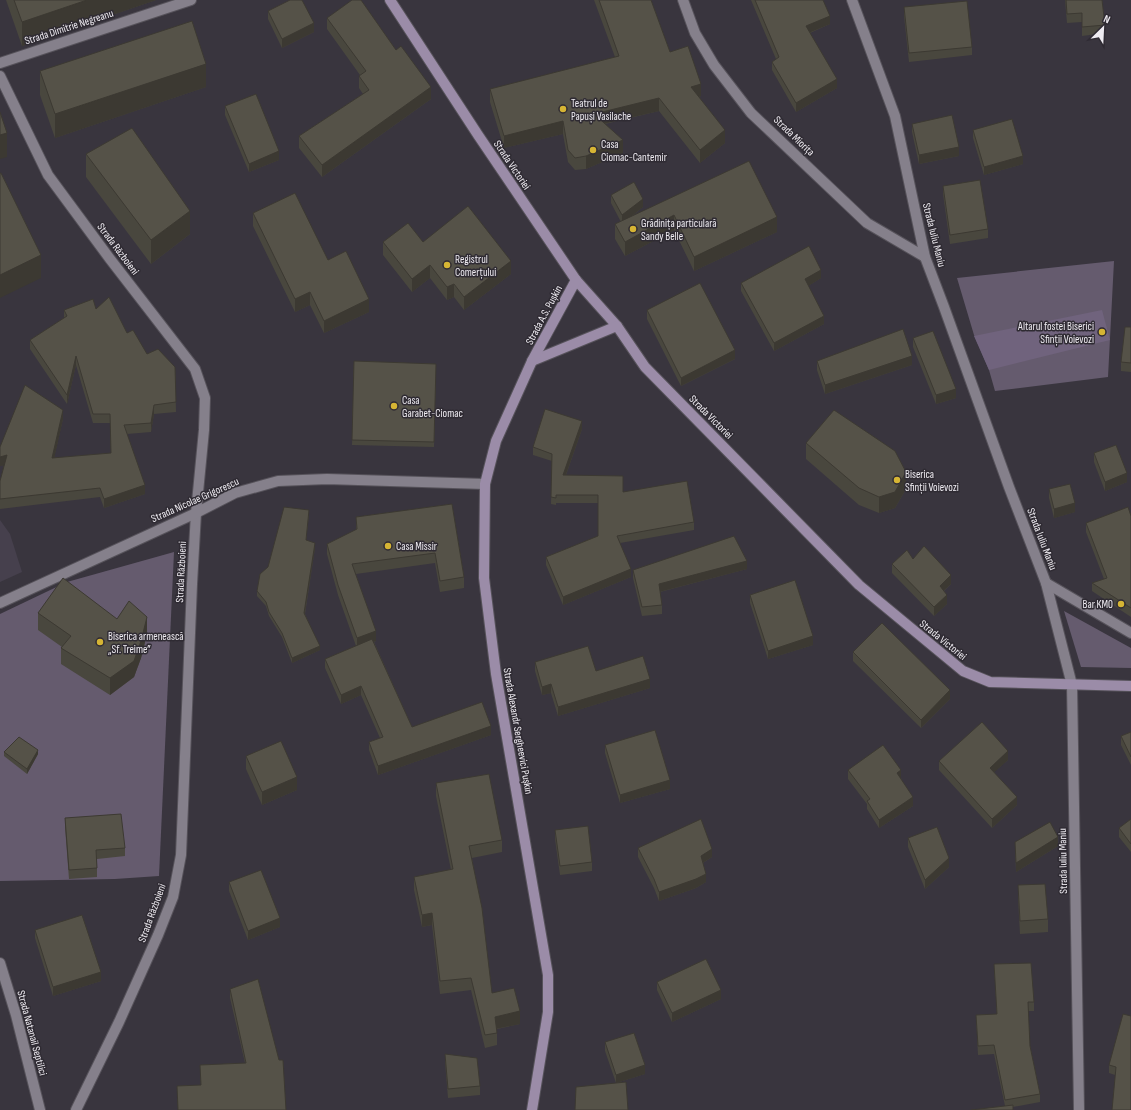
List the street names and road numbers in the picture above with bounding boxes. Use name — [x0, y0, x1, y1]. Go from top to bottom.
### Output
street label: Strada Dimitrie Negreanu — [23, 6, 115, 47]
street label: Strada Miorița — [771, 113, 817, 159]
street label: Strada Victoriei — [491, 138, 533, 192]
street label: Strada Iuliu Maniu — [920, 202, 948, 269]
street label: Strada Războieni — [94, 221, 142, 277]
street label: Strada A.S. Pușkin — [523, 283, 565, 347]
street label: Strada Victoriei — [686, 392, 736, 442]
street label: Strada Nicolae Grigorescu — [149, 475, 241, 525]
street label: Strada Iuliu Maniu — [1024, 506, 1060, 572]
street label: Strada Războieni — [173, 541, 189, 603]
street label: Strada Victoriei — [917, 617, 969, 663]
street label: Strada Alexandr Sergheevici Pușkin — [500, 667, 536, 795]
street label: Strada Iuliu Maniu — [1056, 828, 1070, 894]
street label: Strada Războieni — [135, 882, 169, 944]
street label: Strada Natanail Septilici — [14, 989, 50, 1077]

